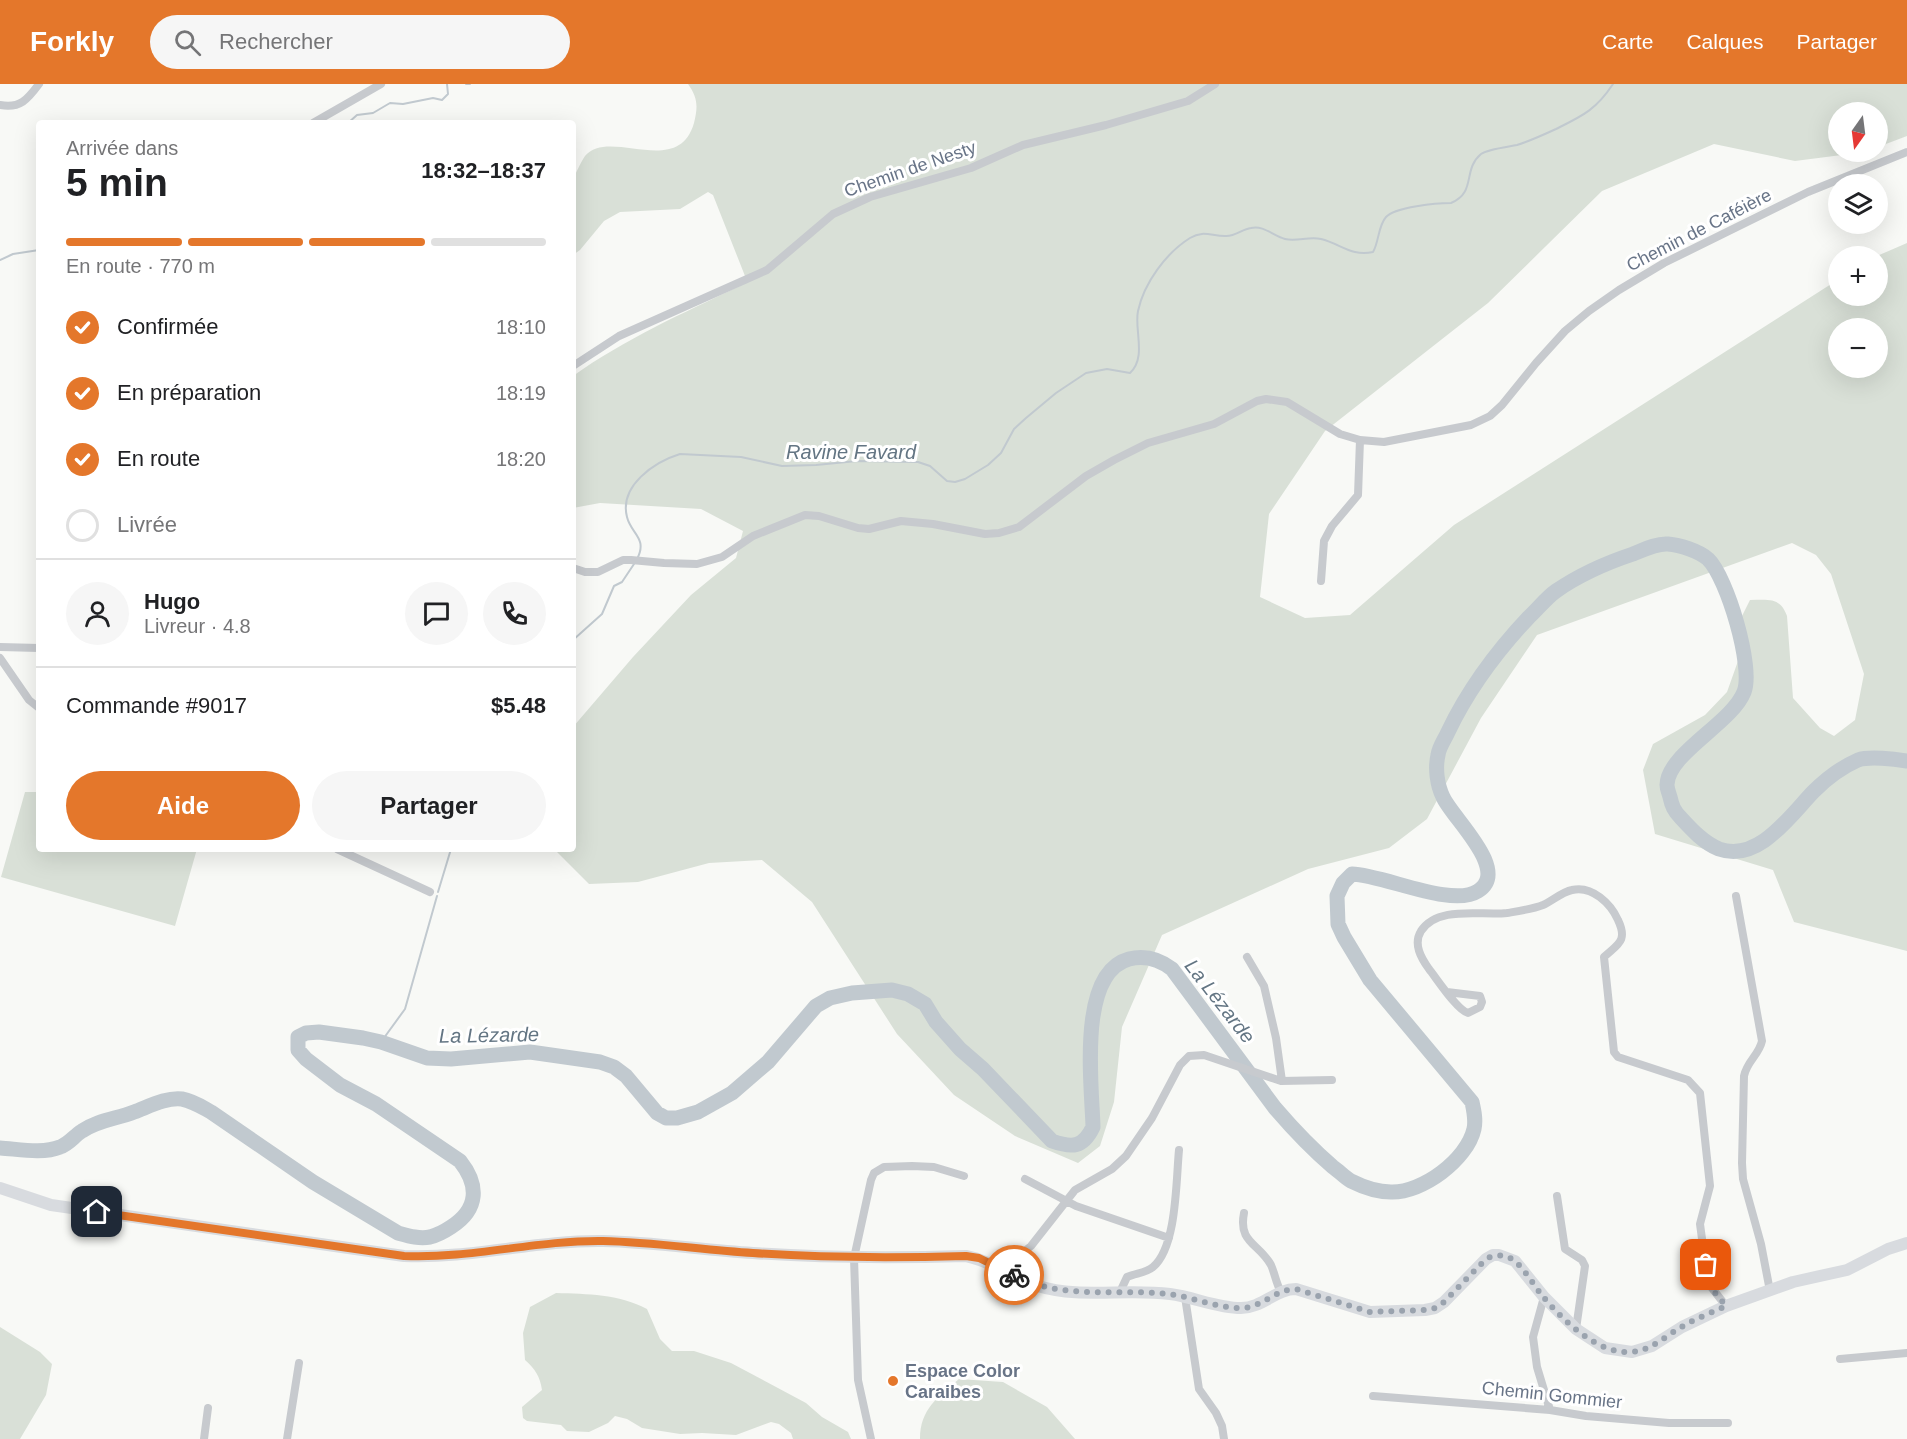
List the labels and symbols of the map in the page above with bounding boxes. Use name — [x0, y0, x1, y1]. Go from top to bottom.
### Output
north arrow — [1828, 102, 1888, 162]
street label: Chemin de Nesty — [841, 137, 979, 201]
street label: Chemin de Caféière — [1623, 185, 1775, 275]
water label: Ravine Favard — [786, 441, 917, 463]
water label: La Lézarde — [1181, 955, 1259, 1047]
water label: La Lézarde — [439, 1023, 539, 1047]
pin — [71, 1186, 122, 1237]
pin — [1680, 1239, 1731, 1290]
courier — [984, 1245, 1044, 1305]
place label: Espace Color Caraibes — [905, 1361, 1020, 1402]
marker: Espace Color Caraibes — [886, 1374, 900, 1388]
street label: Chemin Gommier — [1481, 1378, 1623, 1412]

